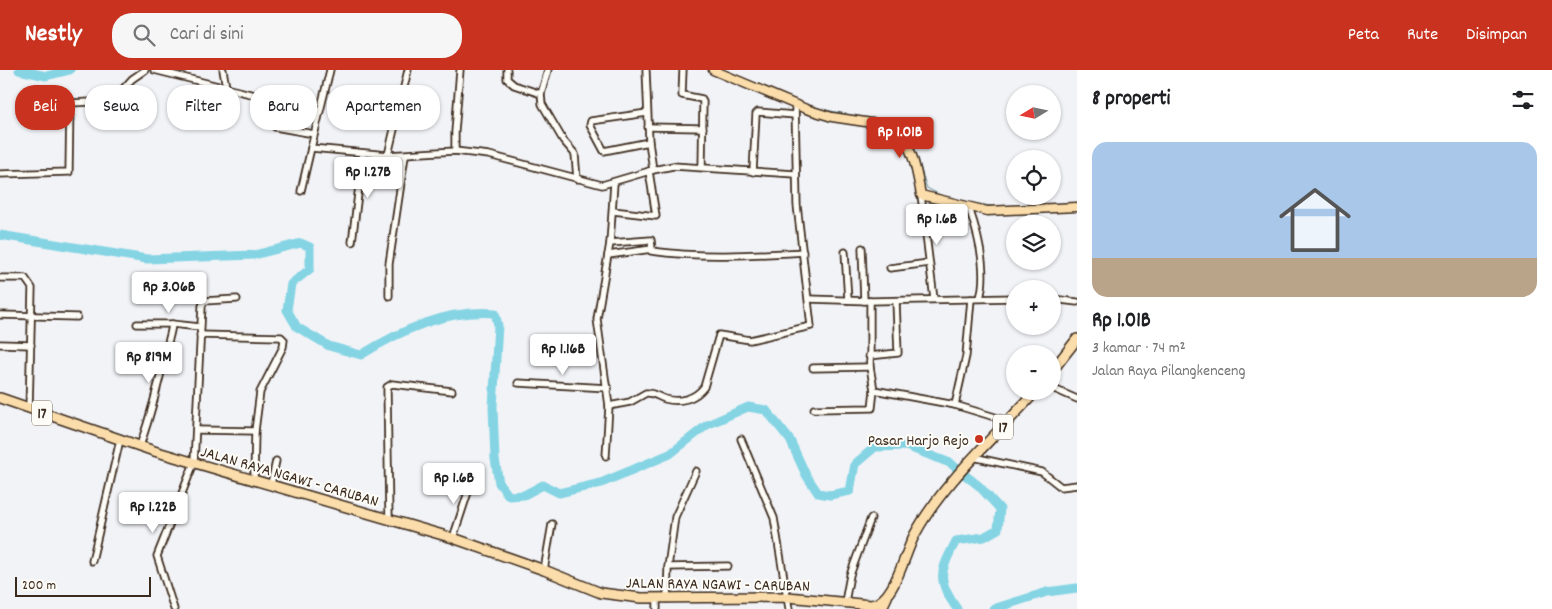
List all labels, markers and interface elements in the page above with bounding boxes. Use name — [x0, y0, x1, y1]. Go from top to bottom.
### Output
search box — [112, 13, 462, 58]
text: Nestly — [25, 18, 82, 52]
icon: search — [130, 21, 158, 49]
text: Cari di sini — [170, 22, 243, 49]
text: Peta — [1348, 23, 1379, 48]
text: Rute — [1407, 23, 1438, 48]
text: Disimpan — [1466, 23, 1527, 48]
chip: Beli — [15, 85, 75, 130]
chip: Sewa — [85, 85, 157, 130]
chip: Filter — [167, 85, 240, 130]
chip: Baru — [250, 85, 317, 130]
chip: Apartemen — [327, 85, 440, 130]
north arrow — [1006, 85, 1061, 140]
map controls — [1006, 85, 1061, 400]
text: 8 properti — [1092, 85, 1170, 115]
icon: filters — [1509, 86, 1537, 114]
pin: Rp 1.01B — [848, 116, 952, 159]
text: Rp 1.01B — [878, 121, 922, 144]
button: locate — [1006, 150, 1061, 205]
pin: Rp 1.27B — [316, 156, 420, 199]
text: Rp 1.27B — [345, 161, 391, 184]
icon: home — [1270, 175, 1360, 265]
pin: Rp 1.6B — [891, 204, 983, 246]
text: Rp 1.6B — [917, 208, 957, 231]
button: layers — [1006, 215, 1061, 270]
pin: Rp 3.06B — [117, 272, 221, 314]
text: Rp 3.06B — [143, 276, 195, 299]
button: + — [1006, 280, 1061, 335]
text: Rp 1.01B — [1092, 307, 1151, 337]
pin: Rp 1.16B — [511, 334, 615, 376]
text: 3 kamar · 74 m² — [1092, 337, 1186, 360]
text: Rp 1.16B — [541, 338, 585, 361]
pin: Rp 819M — [103, 342, 195, 384]
button: − — [1006, 345, 1061, 400]
text: Rp 819M — [126, 346, 172, 369]
text: Jalan Raya Pilangkenceng — [1092, 360, 1245, 383]
road number: 17 — [32, 400, 52, 426]
road number: 17 — [993, 414, 1013, 440]
place label: Pasar Harjo Rejo — [868, 430, 969, 453]
marker: Pasar Harjo Rejo — [973, 433, 985, 445]
street label: JALAN RAYA NGAWI - CARUBAN — [198, 441, 381, 514]
pin: Rp 1.6B — [408, 462, 500, 505]
text: Rp 1.6B — [434, 467, 474, 490]
pin: Rp 1.22B — [101, 492, 205, 534]
text: Rp 1.22B — [130, 496, 176, 519]
street label: JALAN RAYA NGAWI - CARUBAN — [626, 572, 810, 599]
scale bar — [15, 574, 151, 597]
text: 200 m — [22, 576, 56, 596]

